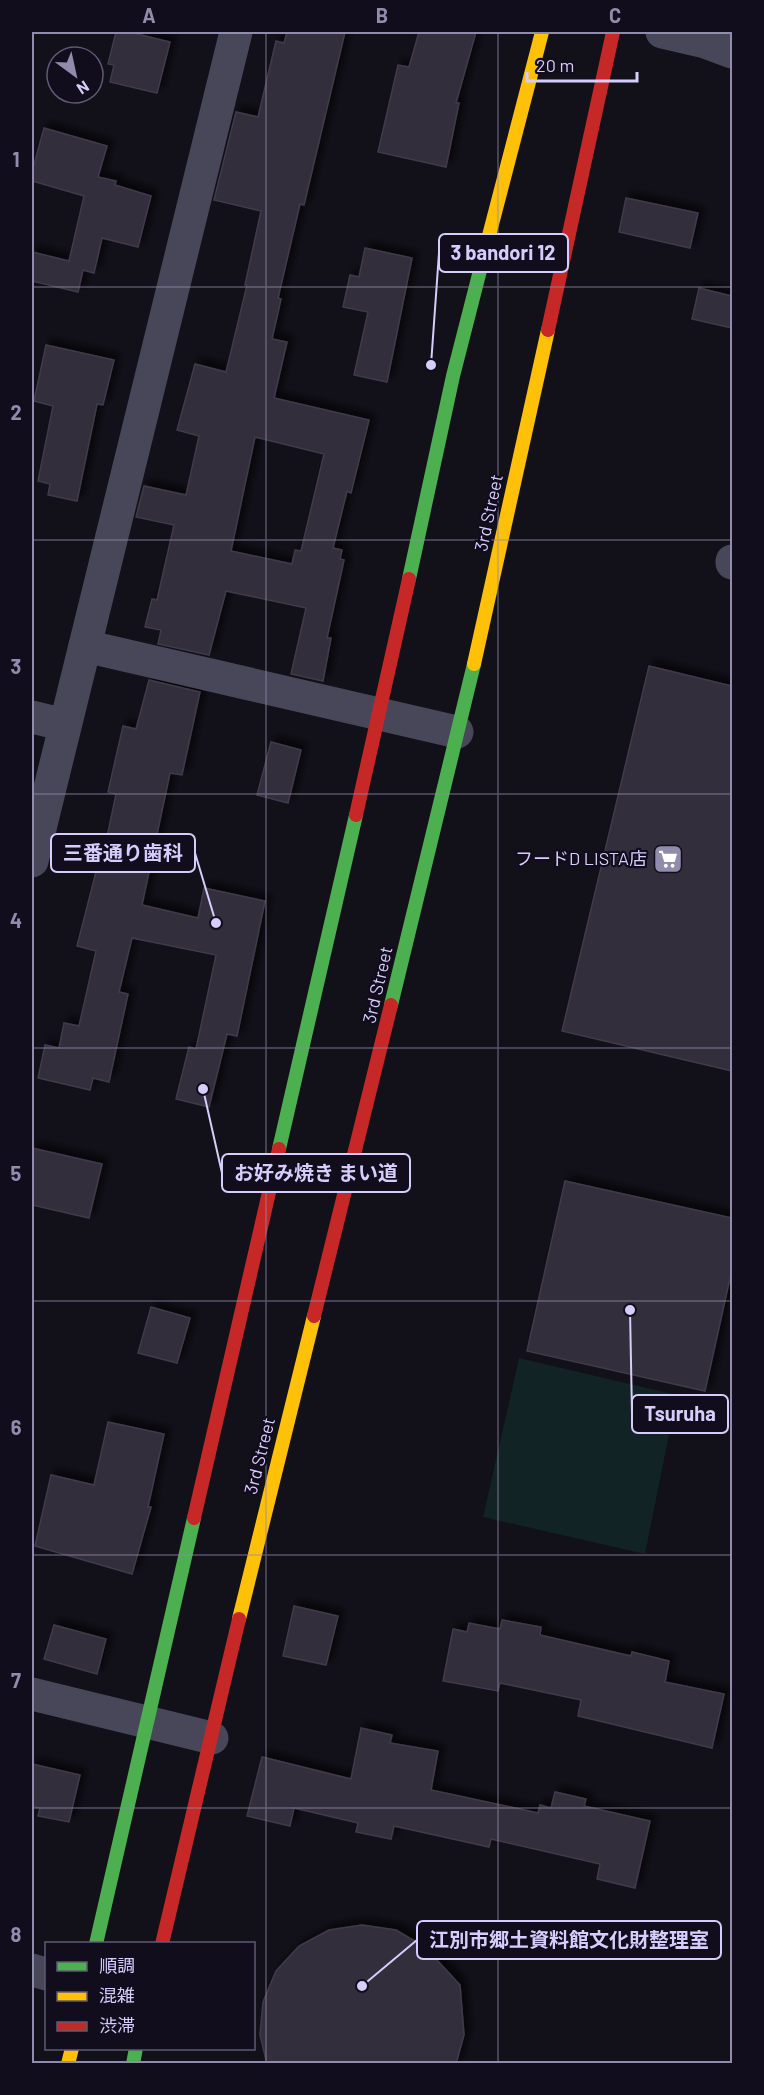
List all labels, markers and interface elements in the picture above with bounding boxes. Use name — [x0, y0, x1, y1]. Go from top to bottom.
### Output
text: A — [142, 3, 156, 27]
text: B — [376, 3, 388, 27]
text: C — [609, 3, 621, 27]
north arrow — [45, 45, 105, 105]
scale bar — [527, 45, 636, 83]
text: 20 m — [536, 54, 574, 76]
text: N — [74, 77, 93, 99]
text: 1 — [12, 147, 20, 171]
callout: 3 bandori 12 — [439, 234, 568, 272]
text: 3 bandori 12 — [450, 240, 556, 264]
text: 2 — [10, 400, 22, 424]
street label: 3rd Street — [469, 472, 507, 553]
text: 3 — [11, 654, 21, 678]
callout: 三番通り歯科 — [51, 834, 195, 872]
text: 三番通り歯科 — [63, 840, 183, 864]
supermarket icon: フードD LISTA店 — [652, 843, 684, 875]
place label: フードD LISTA店 — [515, 847, 647, 869]
text: 4 — [10, 908, 22, 932]
street label: 3rd Street — [357, 944, 397, 1025]
callout: お好み焼き まい道 — [222, 1154, 410, 1192]
text: お好み焼き まい道 — [234, 1160, 398, 1184]
text: 5 — [11, 1161, 22, 1185]
callout: Tsuruha — [632, 1395, 728, 1433]
text: Tsuruha — [644, 1401, 716, 1425]
text: 6 — [11, 1415, 22, 1439]
street label: 3rd Street — [239, 1415, 279, 1496]
text: 7 — [11, 1668, 21, 1692]
callout: 江別市郷土資料館文化財整理室 — [417, 1921, 721, 1959]
text: 8 — [11, 1922, 22, 1946]
text: 江別市郷土資料館文化財整理室 — [429, 1927, 709, 1951]
legend — [45, 1942, 255, 2050]
text: 順調 — [99, 1954, 135, 1976]
text: 混雑 — [99, 1984, 135, 2006]
text: 渋滞 — [99, 2014, 135, 2036]

